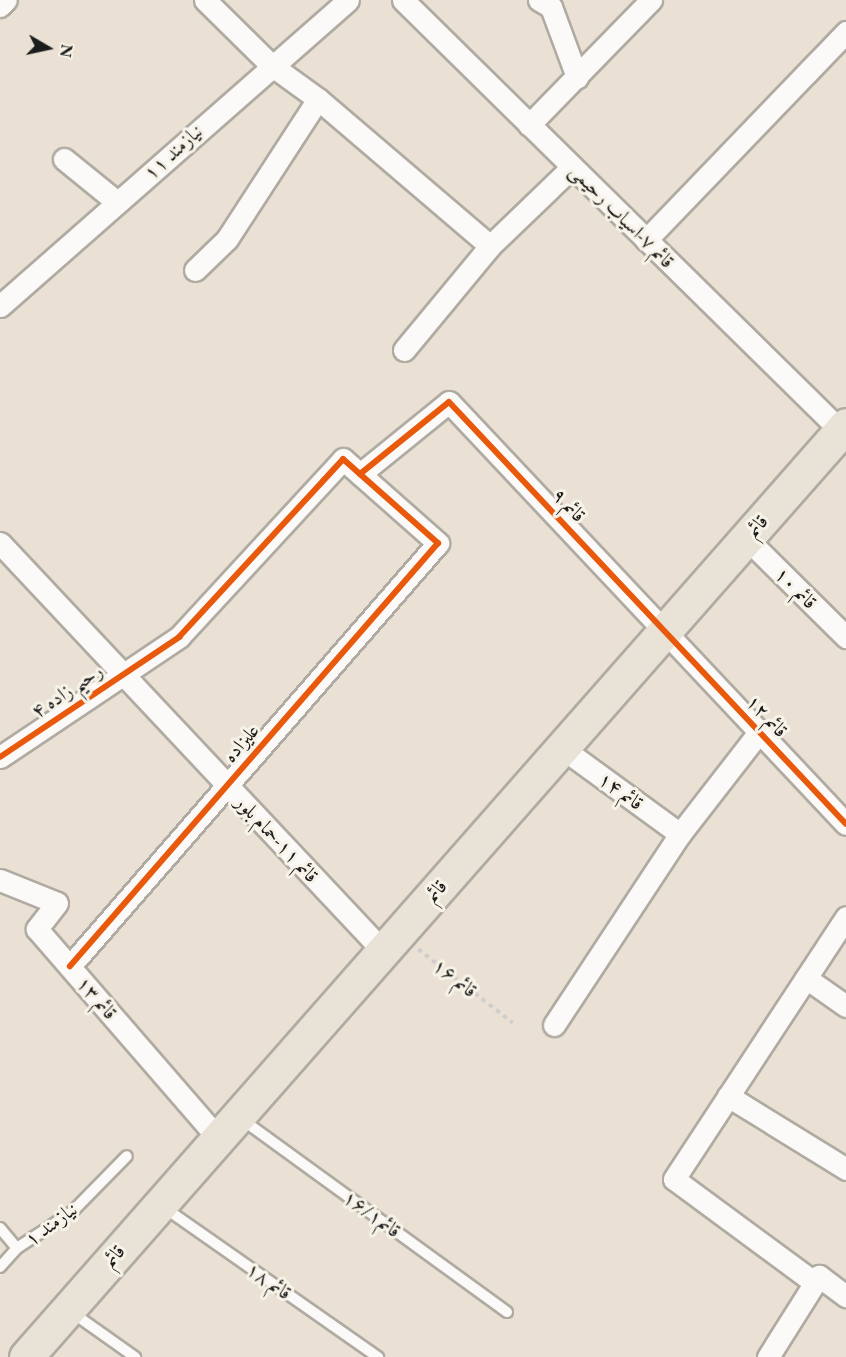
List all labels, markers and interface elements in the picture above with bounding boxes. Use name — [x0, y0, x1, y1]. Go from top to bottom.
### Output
north arrow — [18, 18, 78, 78]
text: N — [55, 43, 78, 59]
street label: نیازمند ۱۱ — [139, 119, 207, 185]
street label: قائم ۷-اسیاب رحیمی — [565, 159, 679, 273]
street label: قائم ۹ — [547, 483, 591, 527]
street label: قائم — [741, 510, 773, 542]
street label: قائم ۱۰ — [770, 562, 822, 614]
street label: رحیم زاده ۴ — [27, 658, 107, 724]
street label: قائم ۱۲ — [741, 690, 793, 742]
street label: علیزاده — [218, 719, 264, 767]
street label: قائم ۱۴ — [594, 767, 648, 815]
street label: قائم ۱۱-حمام بلور — [230, 790, 324, 888]
street label: قائم — [420, 875, 452, 907]
street label: قائم ۱۶ — [428, 953, 482, 1003]
street label: قائم ۱۳ — [72, 971, 122, 1025]
street label: قائم۱۶/۱ — [338, 1185, 406, 1243]
street label: نیازمند ۱ — [20, 1197, 82, 1251]
street label: قائم — [98, 1240, 130, 1272]
street label: قائم ۱۸ — [242, 1257, 296, 1305]

